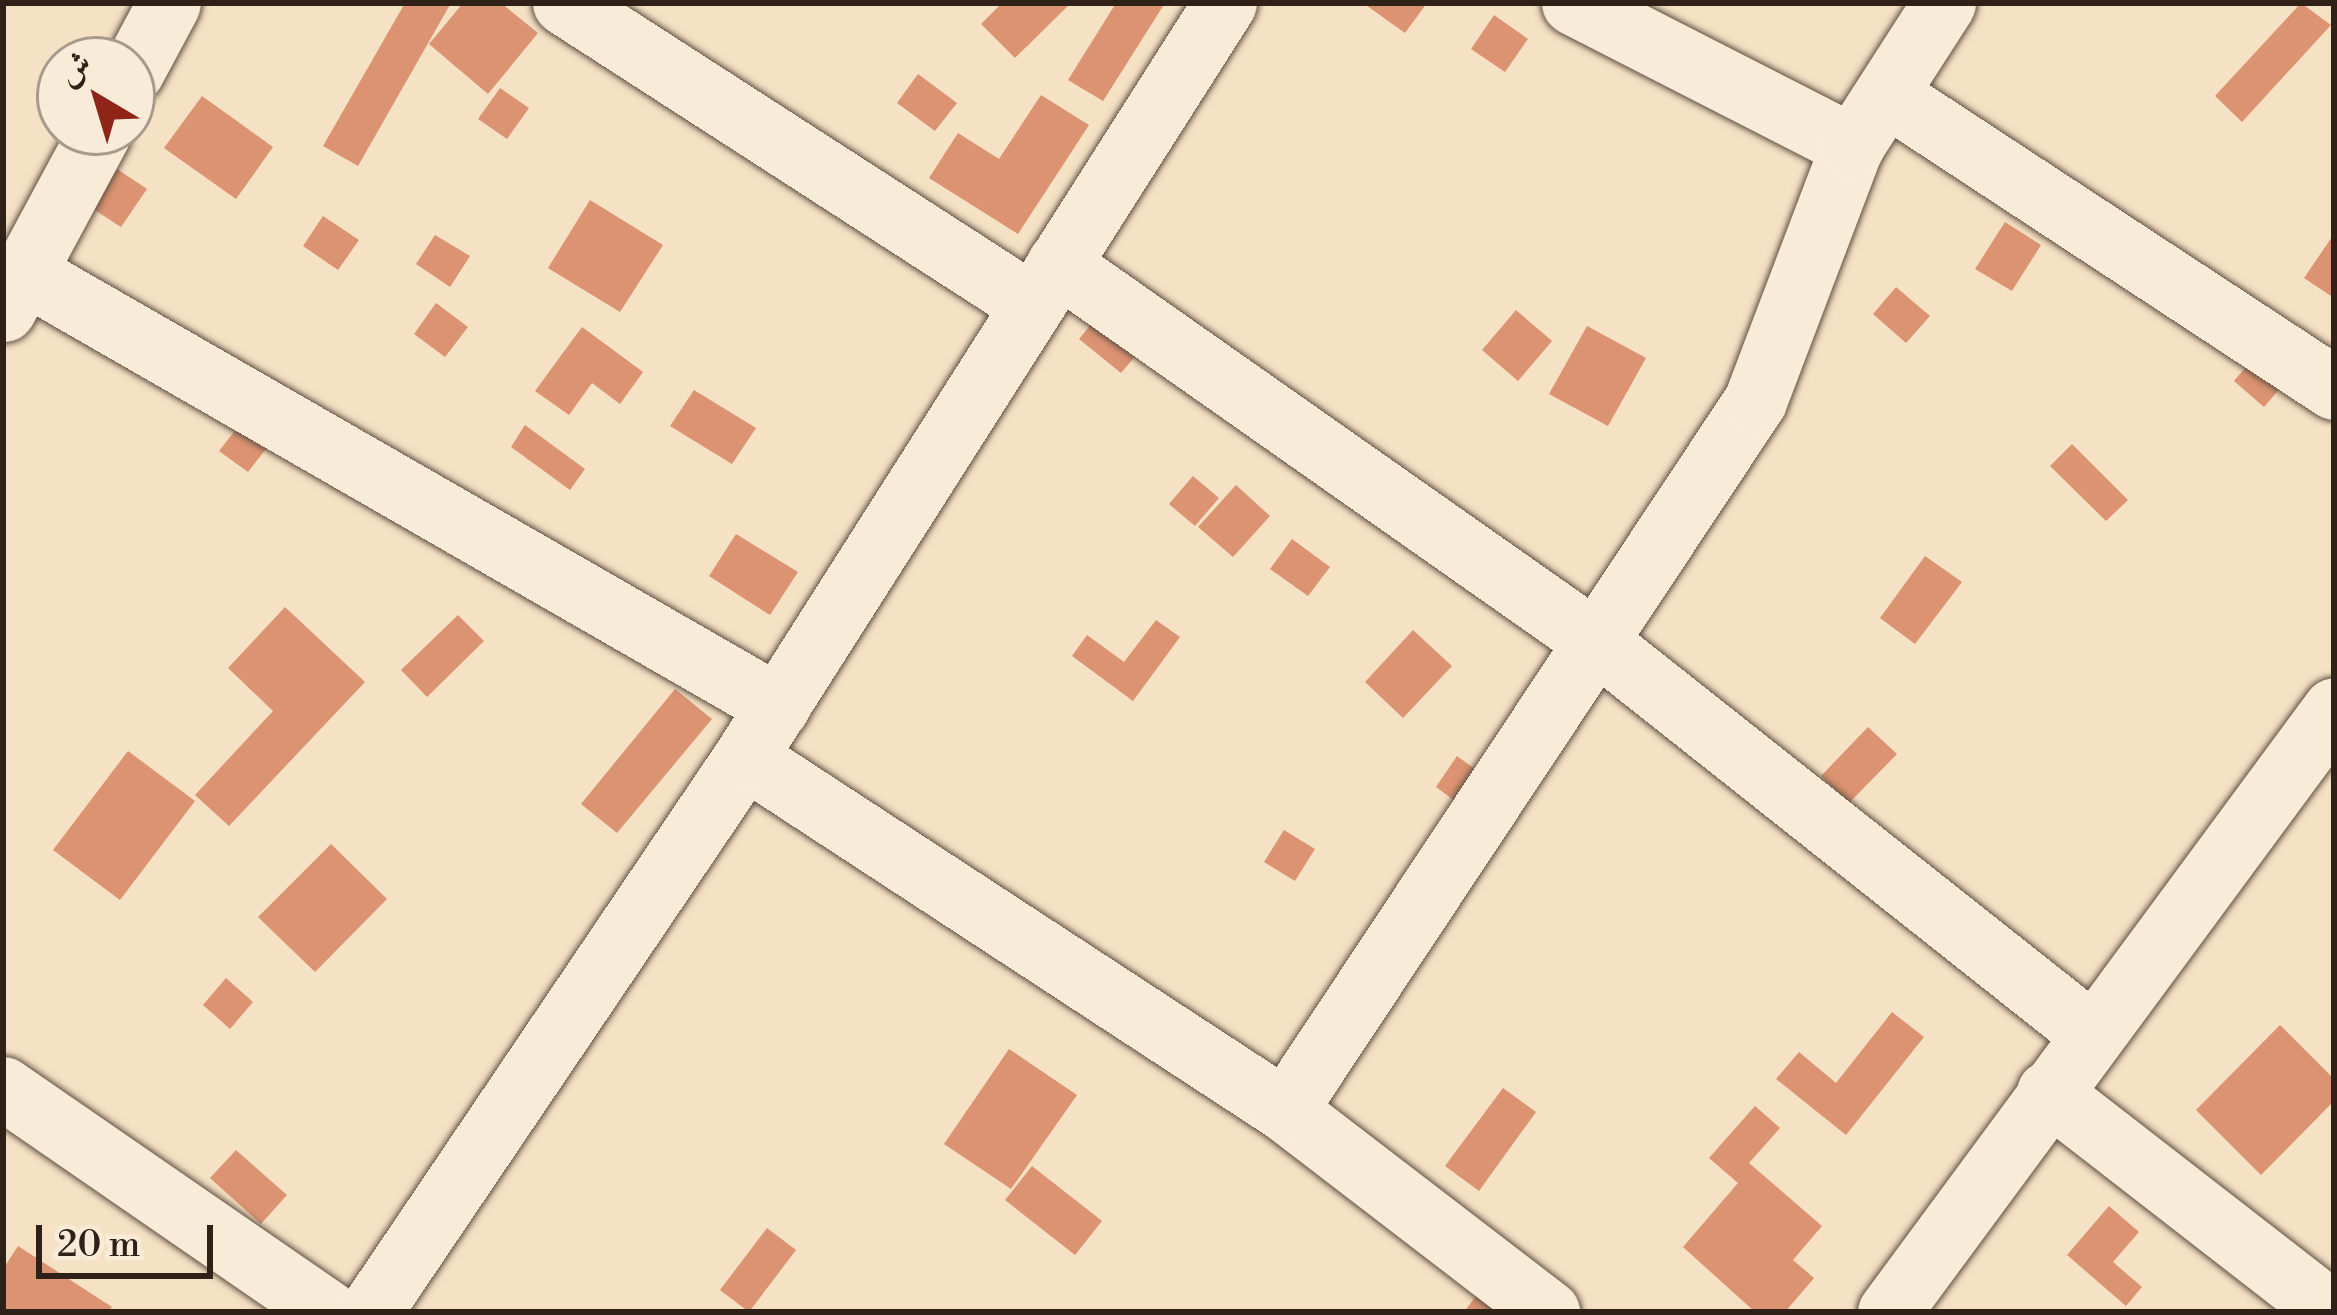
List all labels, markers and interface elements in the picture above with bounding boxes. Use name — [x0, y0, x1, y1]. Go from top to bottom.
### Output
north arrow — [36, 36, 156, 156]
text: ش — [50, 43, 101, 96]
scale bar — [42, 1201, 219, 1275]
text: 20 m — [57, 1223, 140, 1268]

